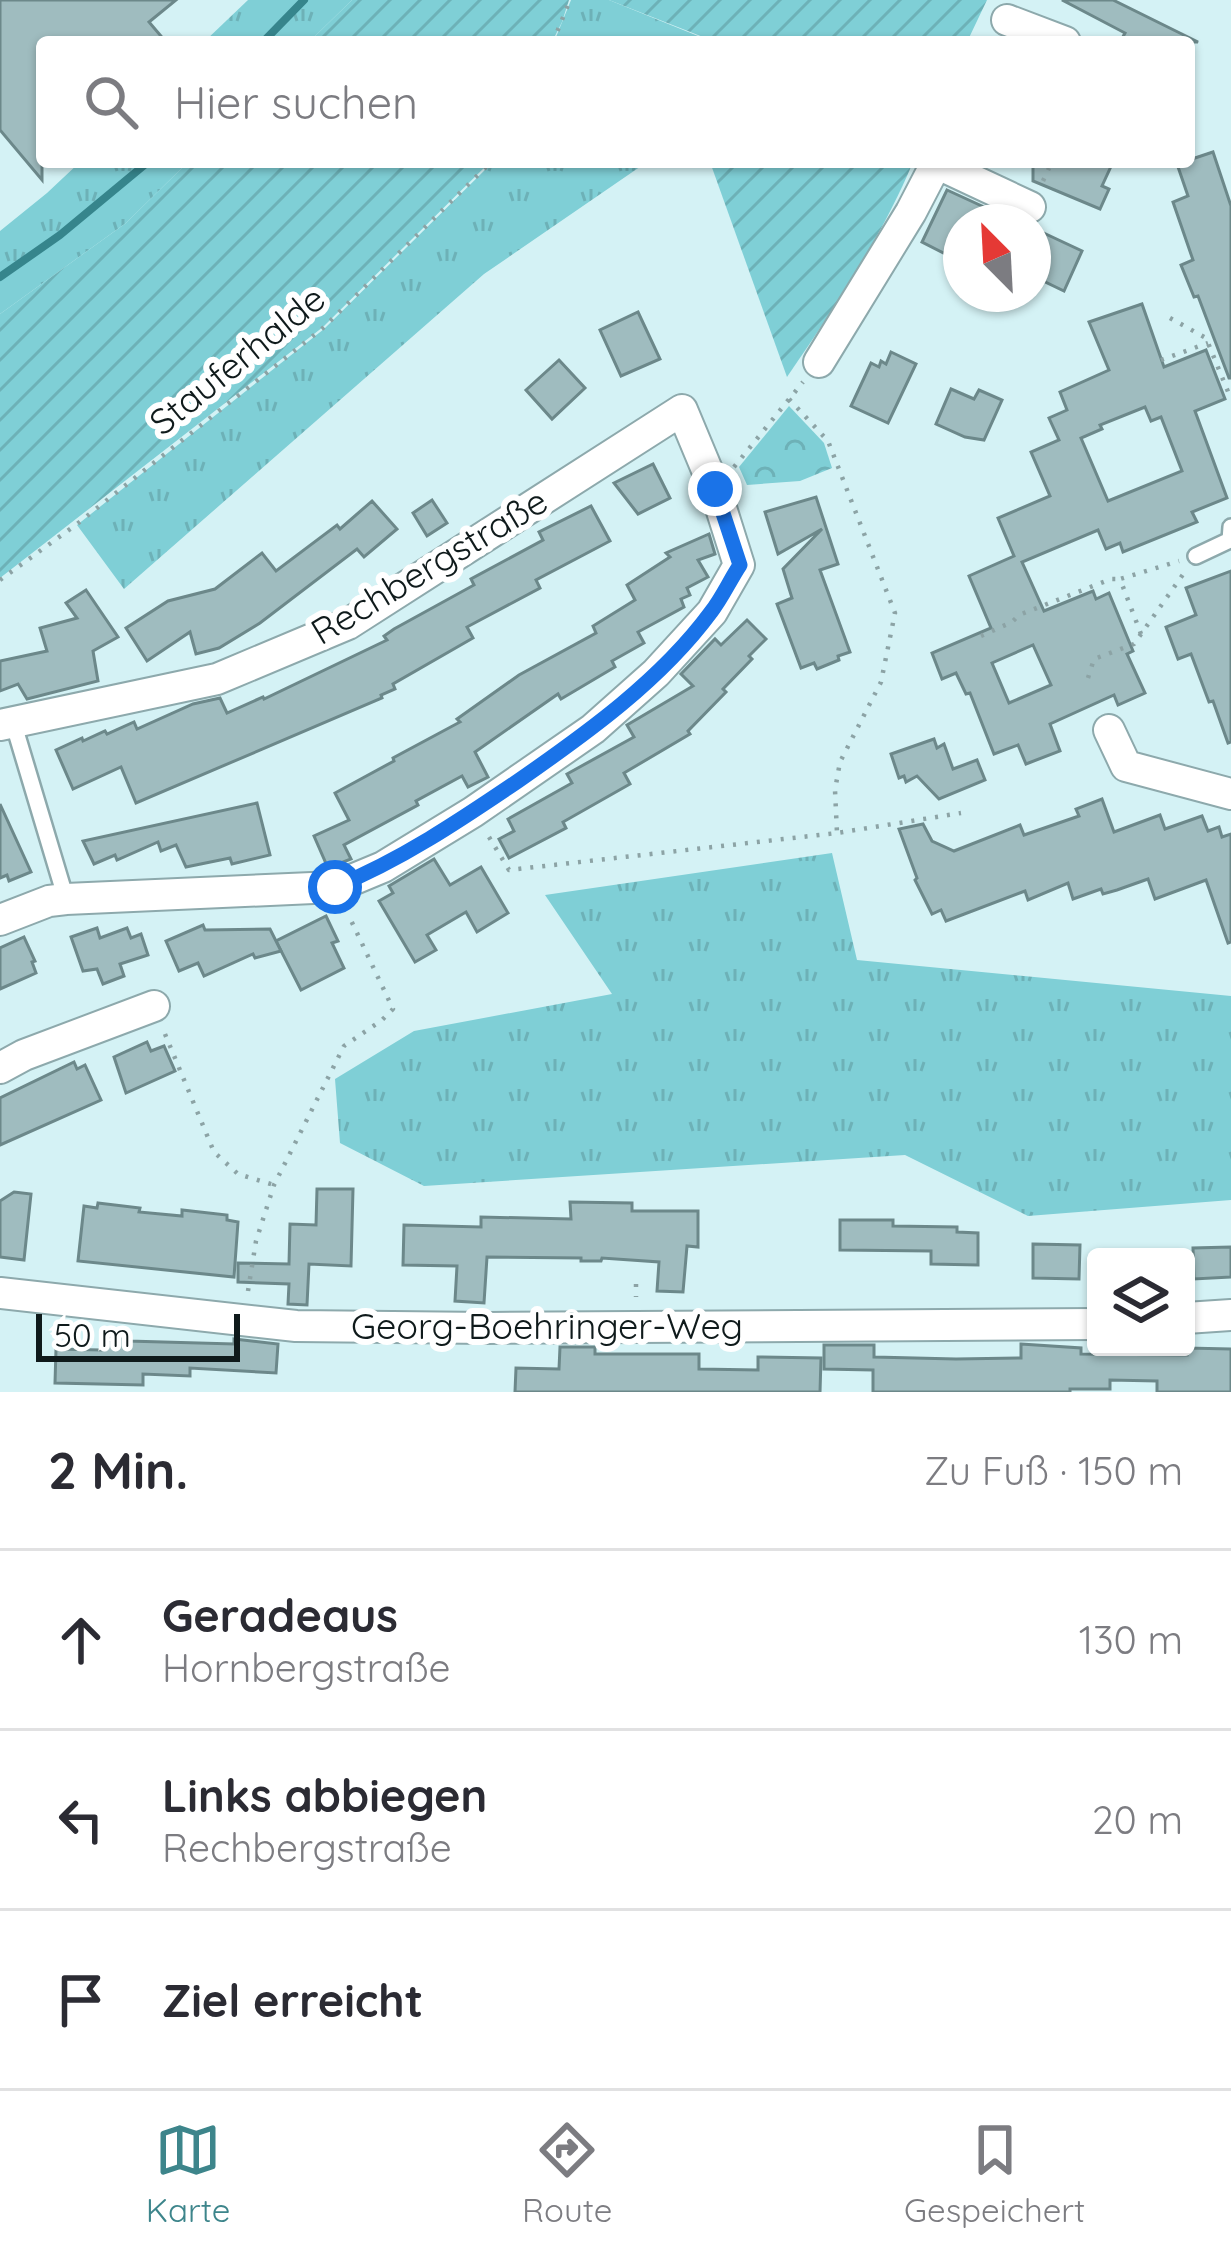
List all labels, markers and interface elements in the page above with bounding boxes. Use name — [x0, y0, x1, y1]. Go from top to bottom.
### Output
search box — [36, 36, 1195, 168]
icon: search — [78, 69, 144, 135]
text: Hier suchen — [174, 74, 418, 130]
north arrow — [943, 204, 1051, 312]
street label: Stauferhalde — [140, 275, 333, 444]
route end — [688, 462, 742, 516]
street label: Rechbergstraße — [303, 477, 555, 654]
route start — [308, 860, 362, 914]
map controls — [1087, 1248, 1195, 1356]
button: layers — [1087, 1248, 1195, 1356]
street label: Georg-Boehringer-Weg — [351, 1303, 743, 1348]
scale bar — [36, 1308, 240, 1361]
text: 50 m — [54, 1314, 131, 1355]
text: 2 Min. — [48, 1438, 188, 1502]
text: Zu Fuß · 150 m — [924, 1446, 1183, 1495]
text: Geradeaus — [162, 1587, 398, 1643]
icon: ahead — [48, 1607, 114, 1673]
text: 130 m — [1079, 1615, 1183, 1664]
text: Hornbergstraße — [162, 1643, 451, 1692]
text: Links abbiegen — [162, 1767, 487, 1823]
icon: left — [48, 1787, 114, 1853]
text: 20 m — [1092, 1795, 1183, 1844]
text: Rechbergstraße — [162, 1823, 452, 1872]
icon: arrive — [48, 1967, 114, 2033]
text: Ziel erreicht — [162, 1972, 423, 2028]
tab: Karte — [146, 2117, 230, 2230]
tab: Route — [522, 2117, 612, 2230]
tab: Gespeichert — [904, 2117, 1085, 2230]

